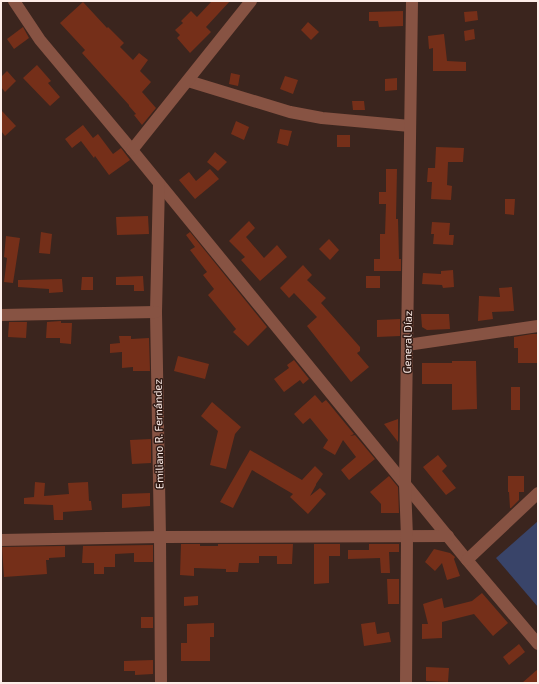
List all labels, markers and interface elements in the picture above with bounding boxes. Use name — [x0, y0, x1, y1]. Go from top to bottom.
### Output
street label: General Díaz — [400, 310, 414, 373]
street label: Emiliano R. Fernández — [151, 378, 165, 489]

